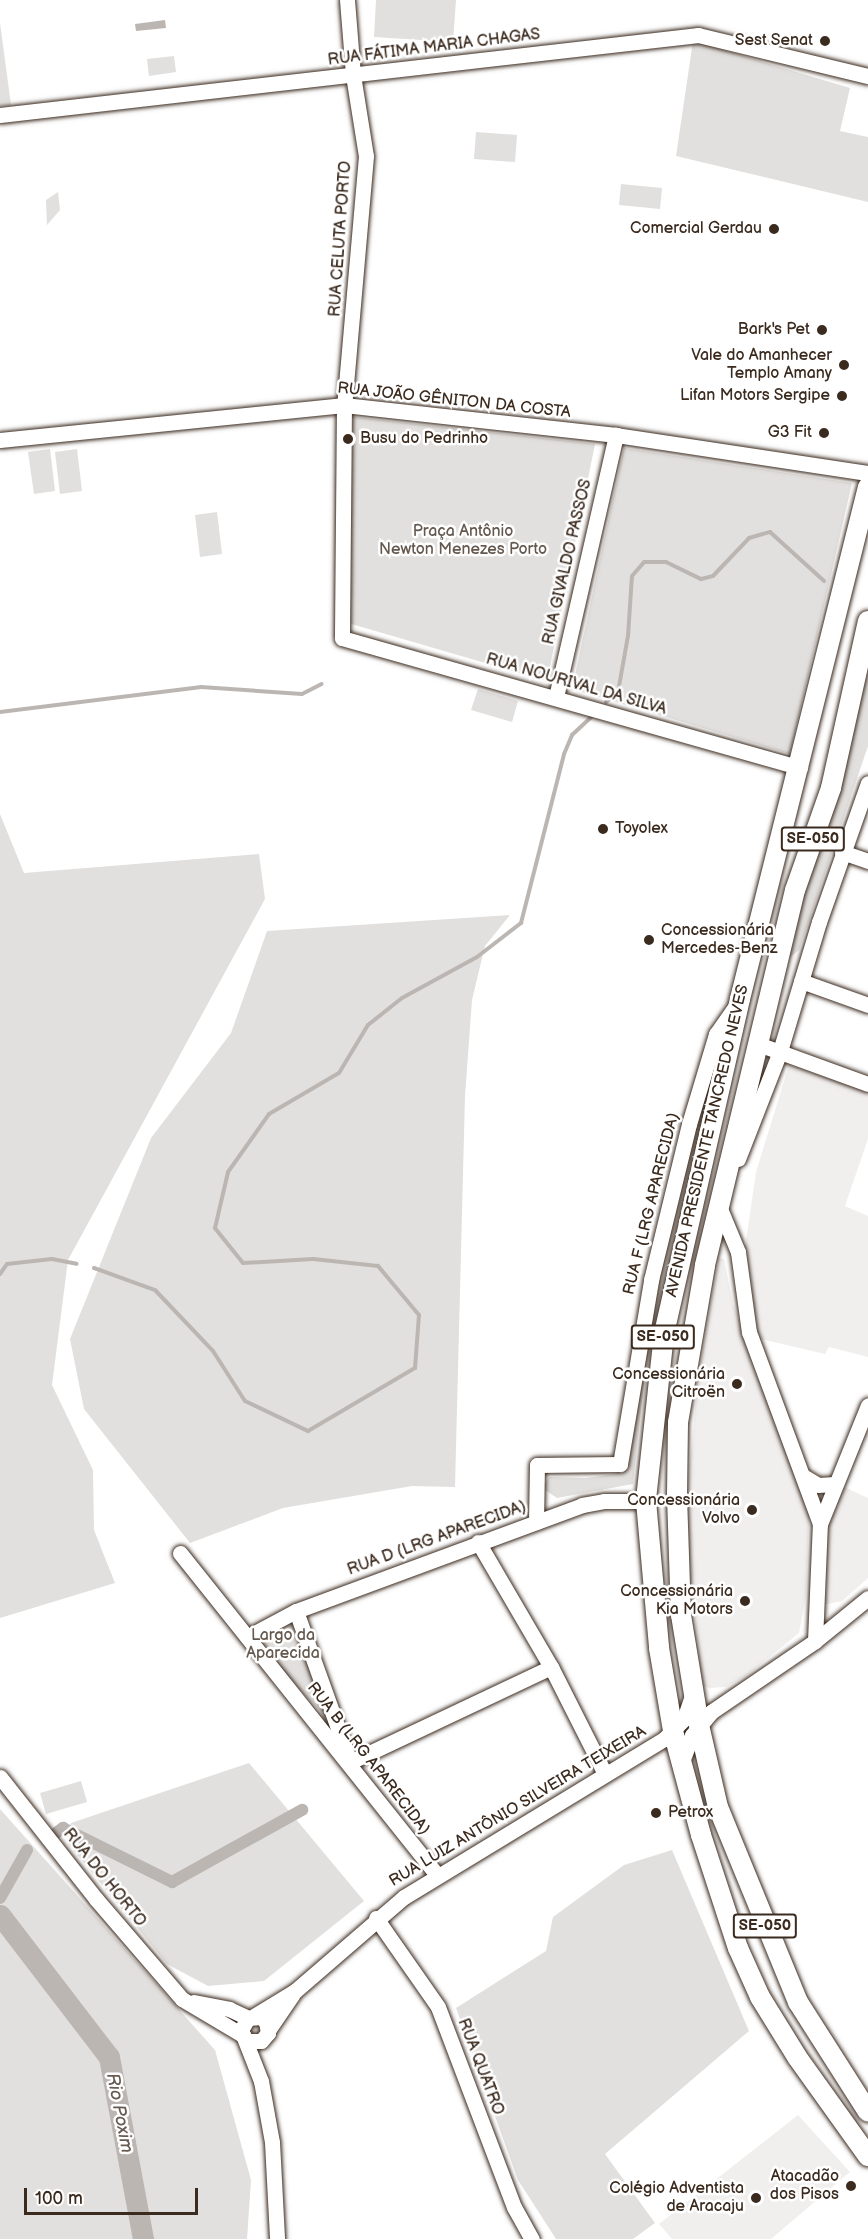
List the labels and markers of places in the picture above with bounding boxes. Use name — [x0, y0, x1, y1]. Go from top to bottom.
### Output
place label: Sest Senat — [735, 31, 813, 51]
marker: Sest Senat — [818, 34, 832, 48]
place label: Comercial Gerdau — [630, 219, 762, 239]
marker: Comercial Gerdau — [767, 222, 781, 236]
place label: Bark's Pet — [738, 320, 810, 340]
marker: Bark's Pet — [815, 323, 829, 337]
place label: Vale do Amanhecer Templo Amany — [691, 346, 832, 384]
marker: Vale do Amanhecer Templo Amany — [837, 358, 851, 372]
place label: Lifan Motors Sergipe — [680, 386, 830, 406]
marker: Lifan Motors Sergipe — [835, 389, 849, 403]
place label: G3 Fit — [768, 423, 812, 443]
marker: G3 Fit — [817, 426, 831, 440]
place label: Busu do Pedrinho — [360, 429, 488, 449]
marker: Busu do Pedrinho — [341, 432, 355, 446]
place label: Toyolex — [615, 819, 668, 839]
marker: Toyolex — [596, 822, 610, 836]
place label: Concessionária Mercedes-Benz — [661, 921, 777, 959]
marker: Concessionária Mercedes-Benz — [642, 933, 656, 947]
place label: Concessionária Citroën — [612, 1365, 725, 1403]
marker: Concessionária Citroën — [730, 1377, 744, 1391]
place label: Concessionária Volvo — [627, 1491, 740, 1529]
marker: Concessionária Volvo — [745, 1503, 759, 1517]
place label: Concessionária Kia Motors — [620, 1582, 733, 1620]
marker: Concessionária Kia Motors — [738, 1594, 752, 1608]
place label: Petrox — [668, 1803, 713, 1823]
marker: Petrox — [649, 1806, 663, 1820]
place label: Atacadão dos Pisos — [770, 2167, 839, 2205]
place label: Colégio Adventista de Aracaju — [609, 2179, 744, 2217]
marker: Atacadão dos Pisos — [844, 2179, 858, 2193]
marker: Colégio Adventista de Aracaju — [749, 2191, 763, 2205]

